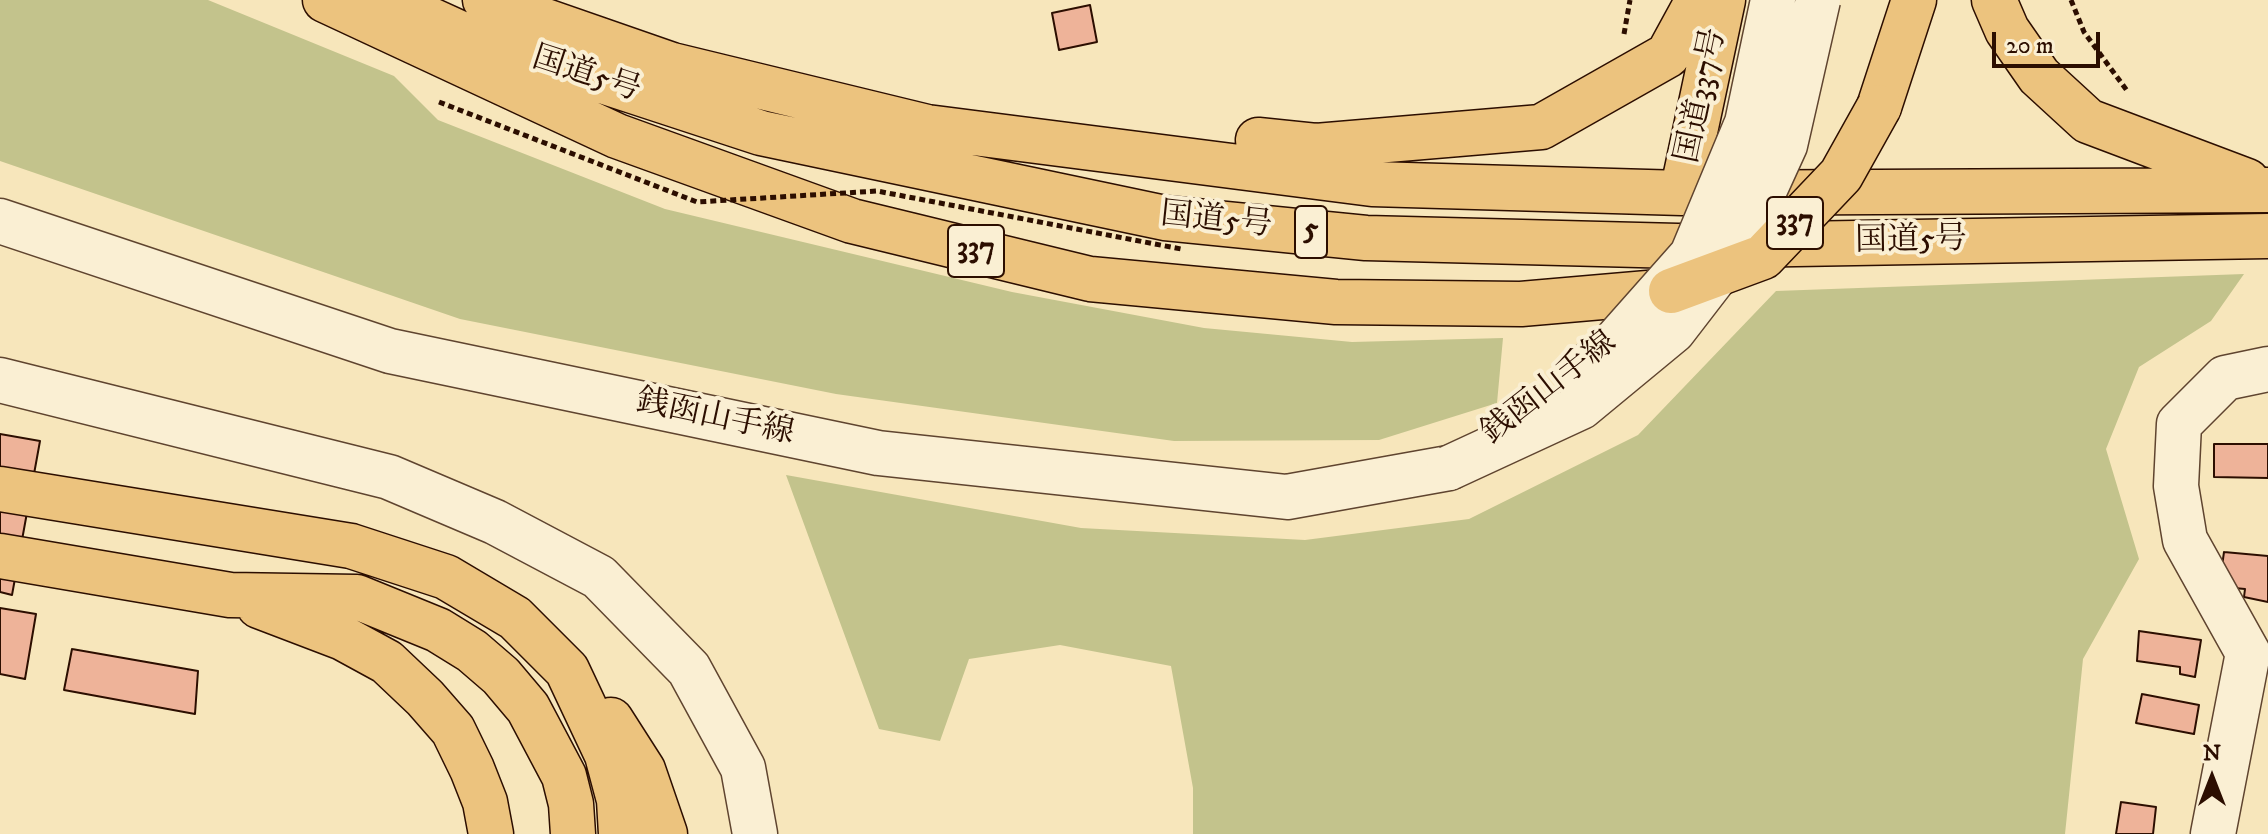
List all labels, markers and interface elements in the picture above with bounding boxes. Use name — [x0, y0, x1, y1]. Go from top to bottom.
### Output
scale bar — [1996, 16, 2104, 66]
street label: 国道337号 — [1670, 25, 1736, 167]
text: 20 m — [2006, 31, 2054, 61]
street label: 国道5号 — [527, 40, 645, 112]
street label: 国道5号 — [1158, 197, 1274, 247]
road number: 337 — [1767, 197, 1823, 249]
road number: 5 — [1295, 206, 1327, 258]
street label: 国道5号 — [1855, 222, 1967, 262]
road number: 337 — [948, 225, 1004, 277]
street label: 銭函山手線 — [1475, 325, 1625, 453]
street label: 銭函山手線 — [633, 384, 797, 454]
north arrow — [2172, 738, 2252, 818]
text: N — [2203, 740, 2221, 767]

